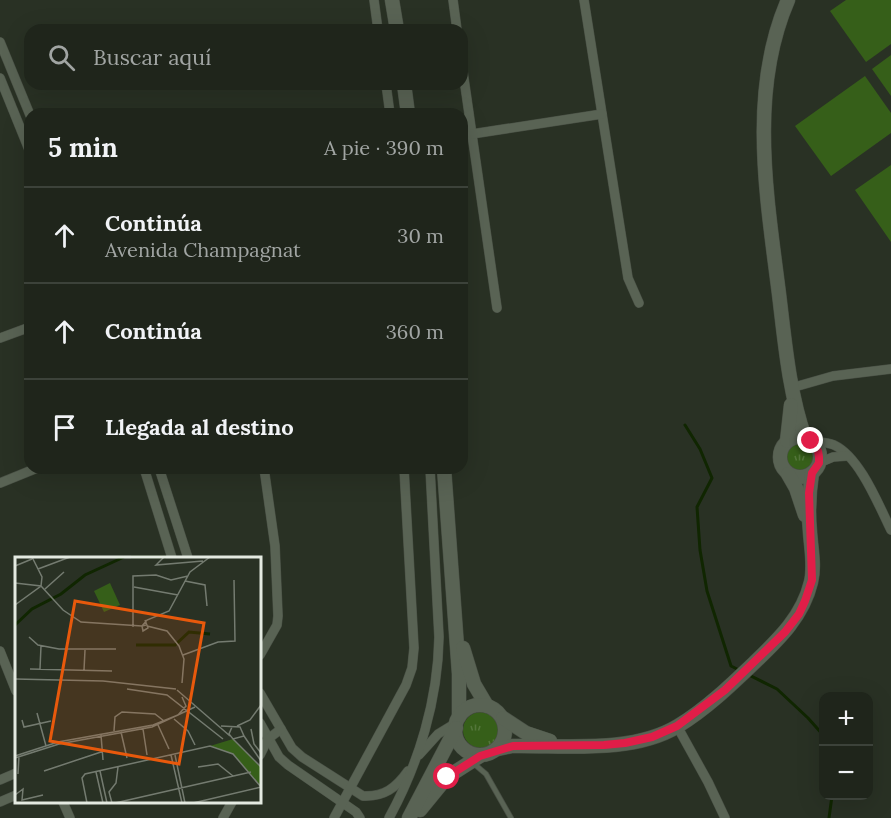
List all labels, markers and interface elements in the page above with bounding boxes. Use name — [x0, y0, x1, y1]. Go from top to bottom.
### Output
search box — [24, 24, 468, 90]
icon: search — [45, 41, 78, 74]
text: Buscar aquí — [93, 43, 211, 71]
text: 5 min — [48, 131, 118, 164]
text: A pie · 390 m — [324, 135, 444, 160]
text: Continúa — [105, 209, 202, 237]
icon: ahead — [48, 219, 81, 252]
text: 30 m — [397, 223, 444, 248]
text: Avenida Champagnat — [105, 237, 301, 262]
icon: ahead — [48, 315, 81, 348]
text: Continúa — [105, 317, 202, 345]
text: 360 m — [386, 319, 444, 344]
icon: arrive — [48, 411, 81, 444]
text: Llegada al destino — [105, 413, 294, 441]
route end — [797, 427, 823, 453]
inset map — [15, 557, 261, 803]
map controls — [819, 692, 873, 800]
button: + — [819, 692, 873, 746]
button: − — [819, 746, 873, 800]
route start — [433, 763, 459, 789]

